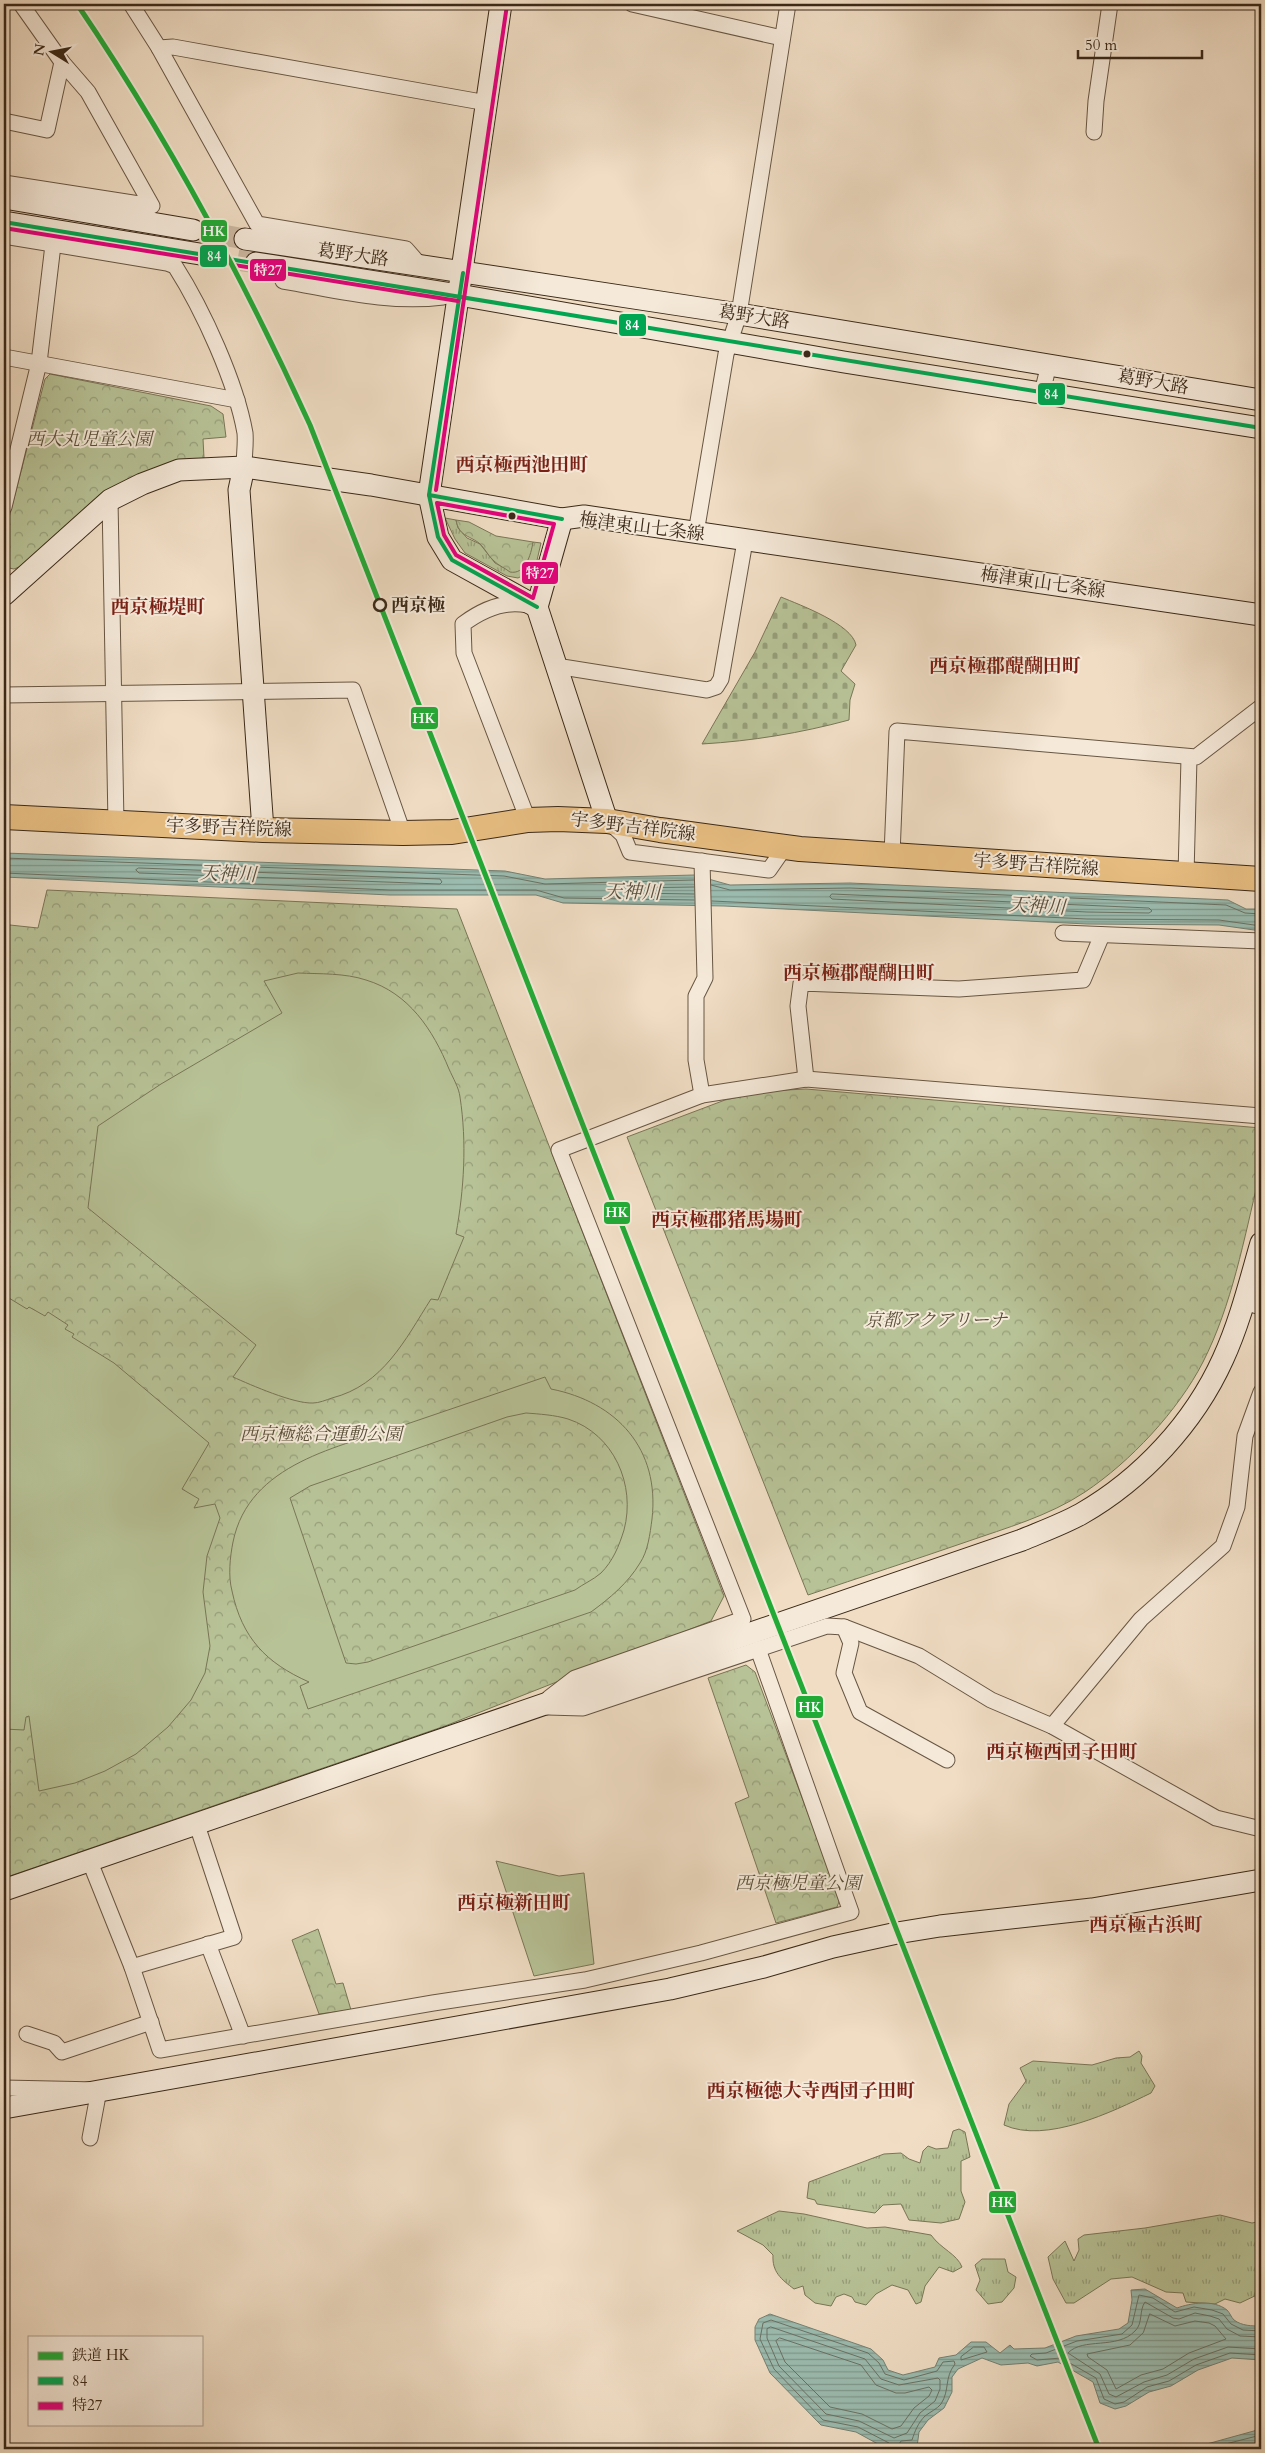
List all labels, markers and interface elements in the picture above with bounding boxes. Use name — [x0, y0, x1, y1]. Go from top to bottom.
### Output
north arrow — [28, 28, 78, 78]
scale bar — [1078, 28, 1201, 60]
text: 50 m — [1085, 35, 1117, 55]
text: N — [29, 42, 50, 57]
line badge: HK — [200, 219, 228, 243]
text: HK — [202, 222, 226, 241]
street label: 葛野大路 — [316, 238, 390, 272]
line badge: 84 — [199, 244, 228, 268]
text: 84 — [207, 247, 221, 266]
line badge: 特27 — [249, 258, 287, 282]
text: 特27 — [254, 261, 282, 280]
street label: 葛野大路 — [716, 299, 792, 335]
line badge: 84 — [618, 313, 647, 337]
text: 84 — [625, 316, 639, 335]
unlabelled marker — [802, 349, 812, 359]
street label: 葛野大路 — [1115, 363, 1191, 401]
line badge: 84 — [1037, 382, 1066, 406]
text: 84 — [1044, 385, 1058, 404]
park label: 西大丸児童公園 — [26, 427, 155, 452]
district label: 西京極西池田町 — [455, 452, 589, 478]
street label: 梅津東山七条線 — [578, 507, 706, 547]
unlabelled marker — [507, 511, 517, 521]
line badge: 特27 — [521, 561, 559, 585]
street label: 梅津東山七条線 — [979, 562, 1107, 604]
text: 特27 — [526, 564, 554, 583]
place label: 西京極 — [391, 593, 445, 618]
district label: 西京極堤町 — [110, 594, 206, 620]
marker: 西京極 — [373, 598, 387, 612]
district label: 西京極郡醍醐田町 — [929, 653, 1081, 679]
line badge: HK — [410, 706, 439, 730]
text: HK — [412, 709, 436, 728]
street label: 宇多野吉祥院線 — [569, 807, 697, 847]
street label: 宇多野吉祥院線 — [166, 813, 292, 843]
street label: 宇多野吉祥院線 — [972, 848, 1100, 882]
water label: 天神川 — [199, 860, 259, 888]
water label: 天神川 — [603, 879, 663, 906]
water label: 天神川 — [1008, 892, 1068, 921]
district label: 西京極郡醍醐田町 — [783, 960, 935, 986]
line badge: HK — [603, 1201, 631, 1225]
text: HK — [605, 1203, 629, 1222]
district label: 西京極郡猪馬場町 — [651, 1207, 803, 1233]
park label: 京都アクアリーナ — [865, 1308, 1008, 1333]
park label: 西京極総合運動公園 — [240, 1422, 405, 1447]
line badge: HK — [795, 1695, 824, 1719]
text: HK — [798, 1698, 822, 1717]
district label: 西京極西団子田町 — [986, 1739, 1138, 1765]
park label: 西京極児童公園 — [735, 1871, 864, 1896]
district label: 西京極新田町 — [457, 1890, 571, 1916]
district label: 西京極古浜町 — [1089, 1912, 1203, 1938]
district label: 西京極徳大寺西団子田町 — [706, 2078, 916, 2104]
line badge: HK — [988, 2190, 1017, 2214]
text: HK — [991, 2193, 1015, 2212]
legend — [28, 2336, 202, 2426]
text: 鉄道 HK — [72, 2345, 131, 2365]
text: 84 — [72, 2371, 88, 2391]
text: 特27 — [72, 2395, 103, 2415]

